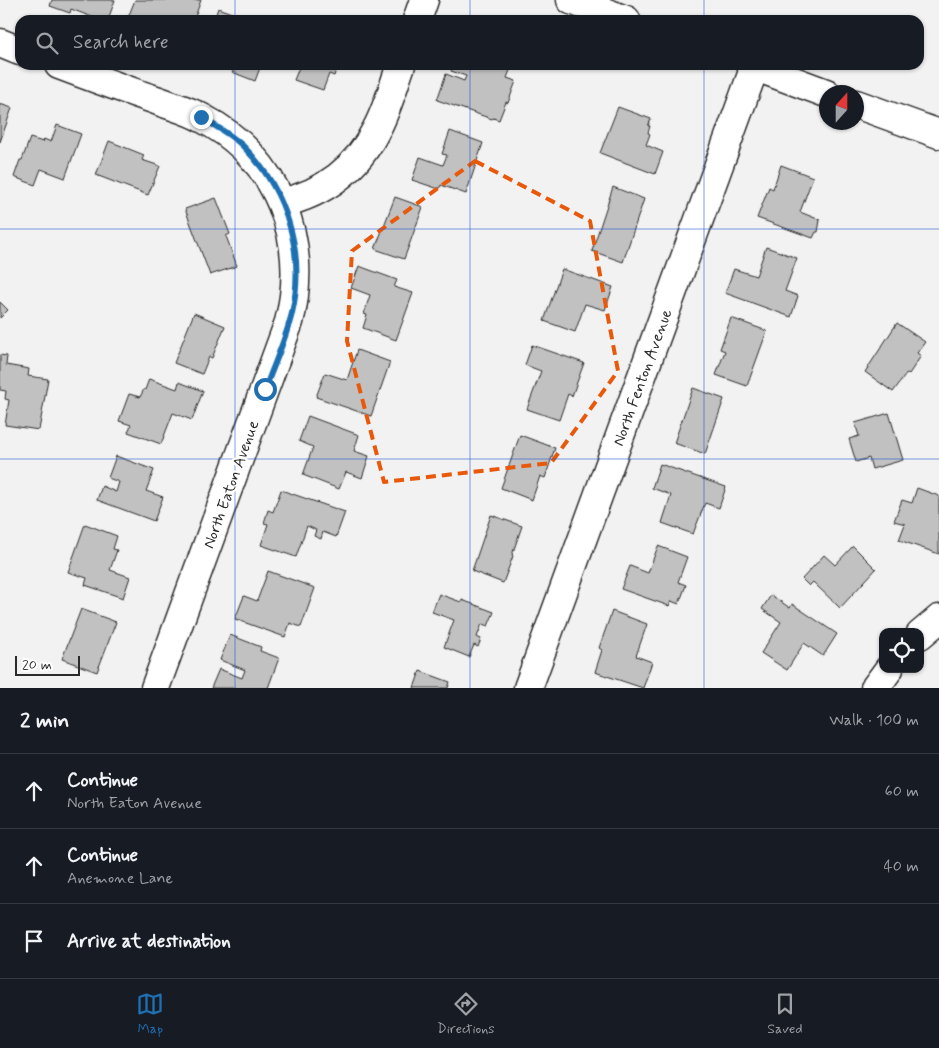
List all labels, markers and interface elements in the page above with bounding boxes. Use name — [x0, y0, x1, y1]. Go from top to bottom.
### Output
search box — [15, 15, 924, 70]
icon: search — [33, 29, 61, 57]
text: Search here — [73, 30, 169, 55]
north arrow — [819, 85, 864, 130]
route end — [190, 106, 213, 129]
street label: North Fenton Avenue — [608, 306, 678, 449]
route start — [254, 378, 277, 401]
street label: North Eaton Avenue — [198, 417, 264, 552]
map controls — [879, 628, 924, 673]
button: locate — [879, 628, 924, 673]
scale bar — [15, 653, 80, 676]
text: 20 m — [22, 656, 52, 674]
text: 2 min — [20, 707, 69, 735]
text: Walk · 100 m — [829, 710, 919, 731]
text: Continue — [67, 768, 138, 793]
icon: ahead — [20, 777, 48, 805]
text: 60 m — [885, 781, 919, 802]
text: North Eaton Avenue — [67, 793, 202, 814]
text: Continue — [67, 843, 138, 868]
icon: ahead — [20, 852, 48, 880]
text: 40 m — [883, 856, 919, 877]
text: Anemone Lane — [67, 868, 173, 889]
icon: arrive — [20, 927, 48, 955]
text: Arrive at destination — [67, 929, 231, 954]
tab: Map — [136, 990, 164, 1038]
tab: Directions — [437, 990, 495, 1038]
tab: Saved — [767, 990, 803, 1038]

